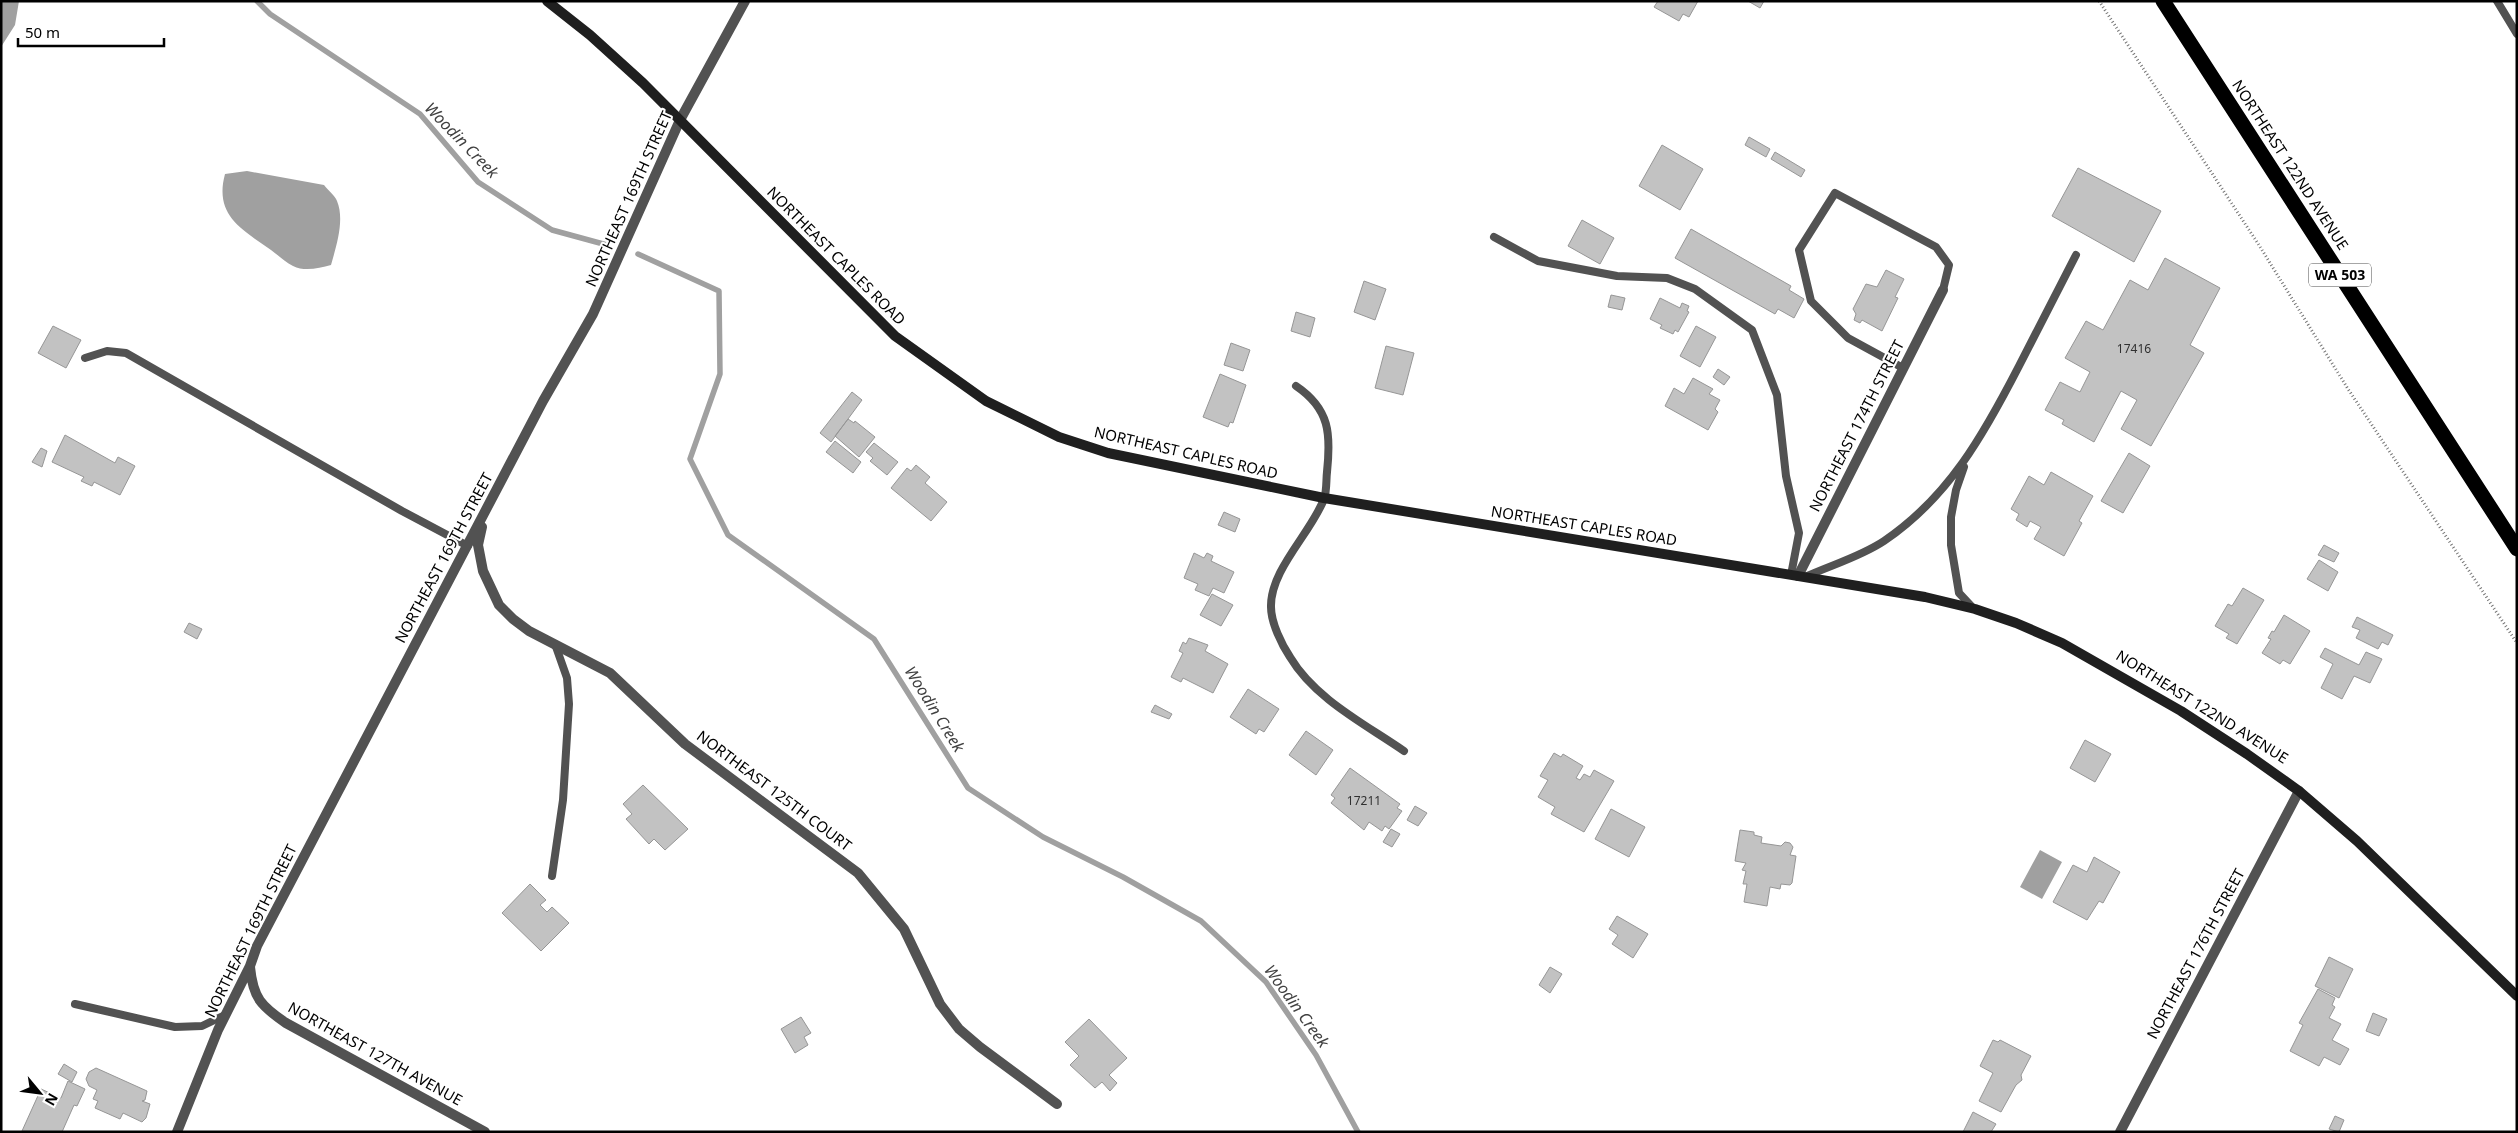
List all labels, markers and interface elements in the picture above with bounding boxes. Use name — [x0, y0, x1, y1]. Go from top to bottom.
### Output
scale bar — [18, 15, 164, 47]
text: 50 m — [25, 22, 60, 42]
street label: NORTHEAST 122ND AVENUE — [2228, 75, 2354, 253]
water label: Woodin Creek — [420, 97, 505, 183]
street label: NORTHEAST 169TH STREET — [580, 107, 676, 290]
street label: NORTHEAST CAPLES ROAD — [763, 182, 910, 329]
road number: WA 503 — [2309, 264, 2371, 286]
street label: NORTHEAST 174TH STREET — [1804, 336, 1909, 515]
house number: 17416 — [2117, 340, 2151, 357]
street label: NORTHEAST CAPLES ROAD — [1092, 421, 1280, 483]
street label: NORTHEAST 169TH STREET — [390, 468, 497, 646]
street label: NORTHEAST CAPLES ROAD — [1490, 500, 1679, 550]
street label: NORTHEAST 122ND AVENUE — [2113, 645, 2292, 767]
water label: Woodin Creek — [900, 662, 971, 757]
street label: NORTHEAST 125TH COURT — [693, 725, 857, 855]
house number: 17211 — [1347, 792, 1381, 809]
street label: NORTHEAST 169TH STREET — [199, 840, 301, 1020]
street label: NORTHEAST 176TH STREET — [2142, 864, 2249, 1042]
water label: Woodin Creek — [1259, 960, 1335, 1053]
street label: NORTHEAST 127TH AVENUE — [285, 997, 466, 1109]
north arrow — [15, 1068, 65, 1118]
text: N — [41, 1090, 63, 1109]

